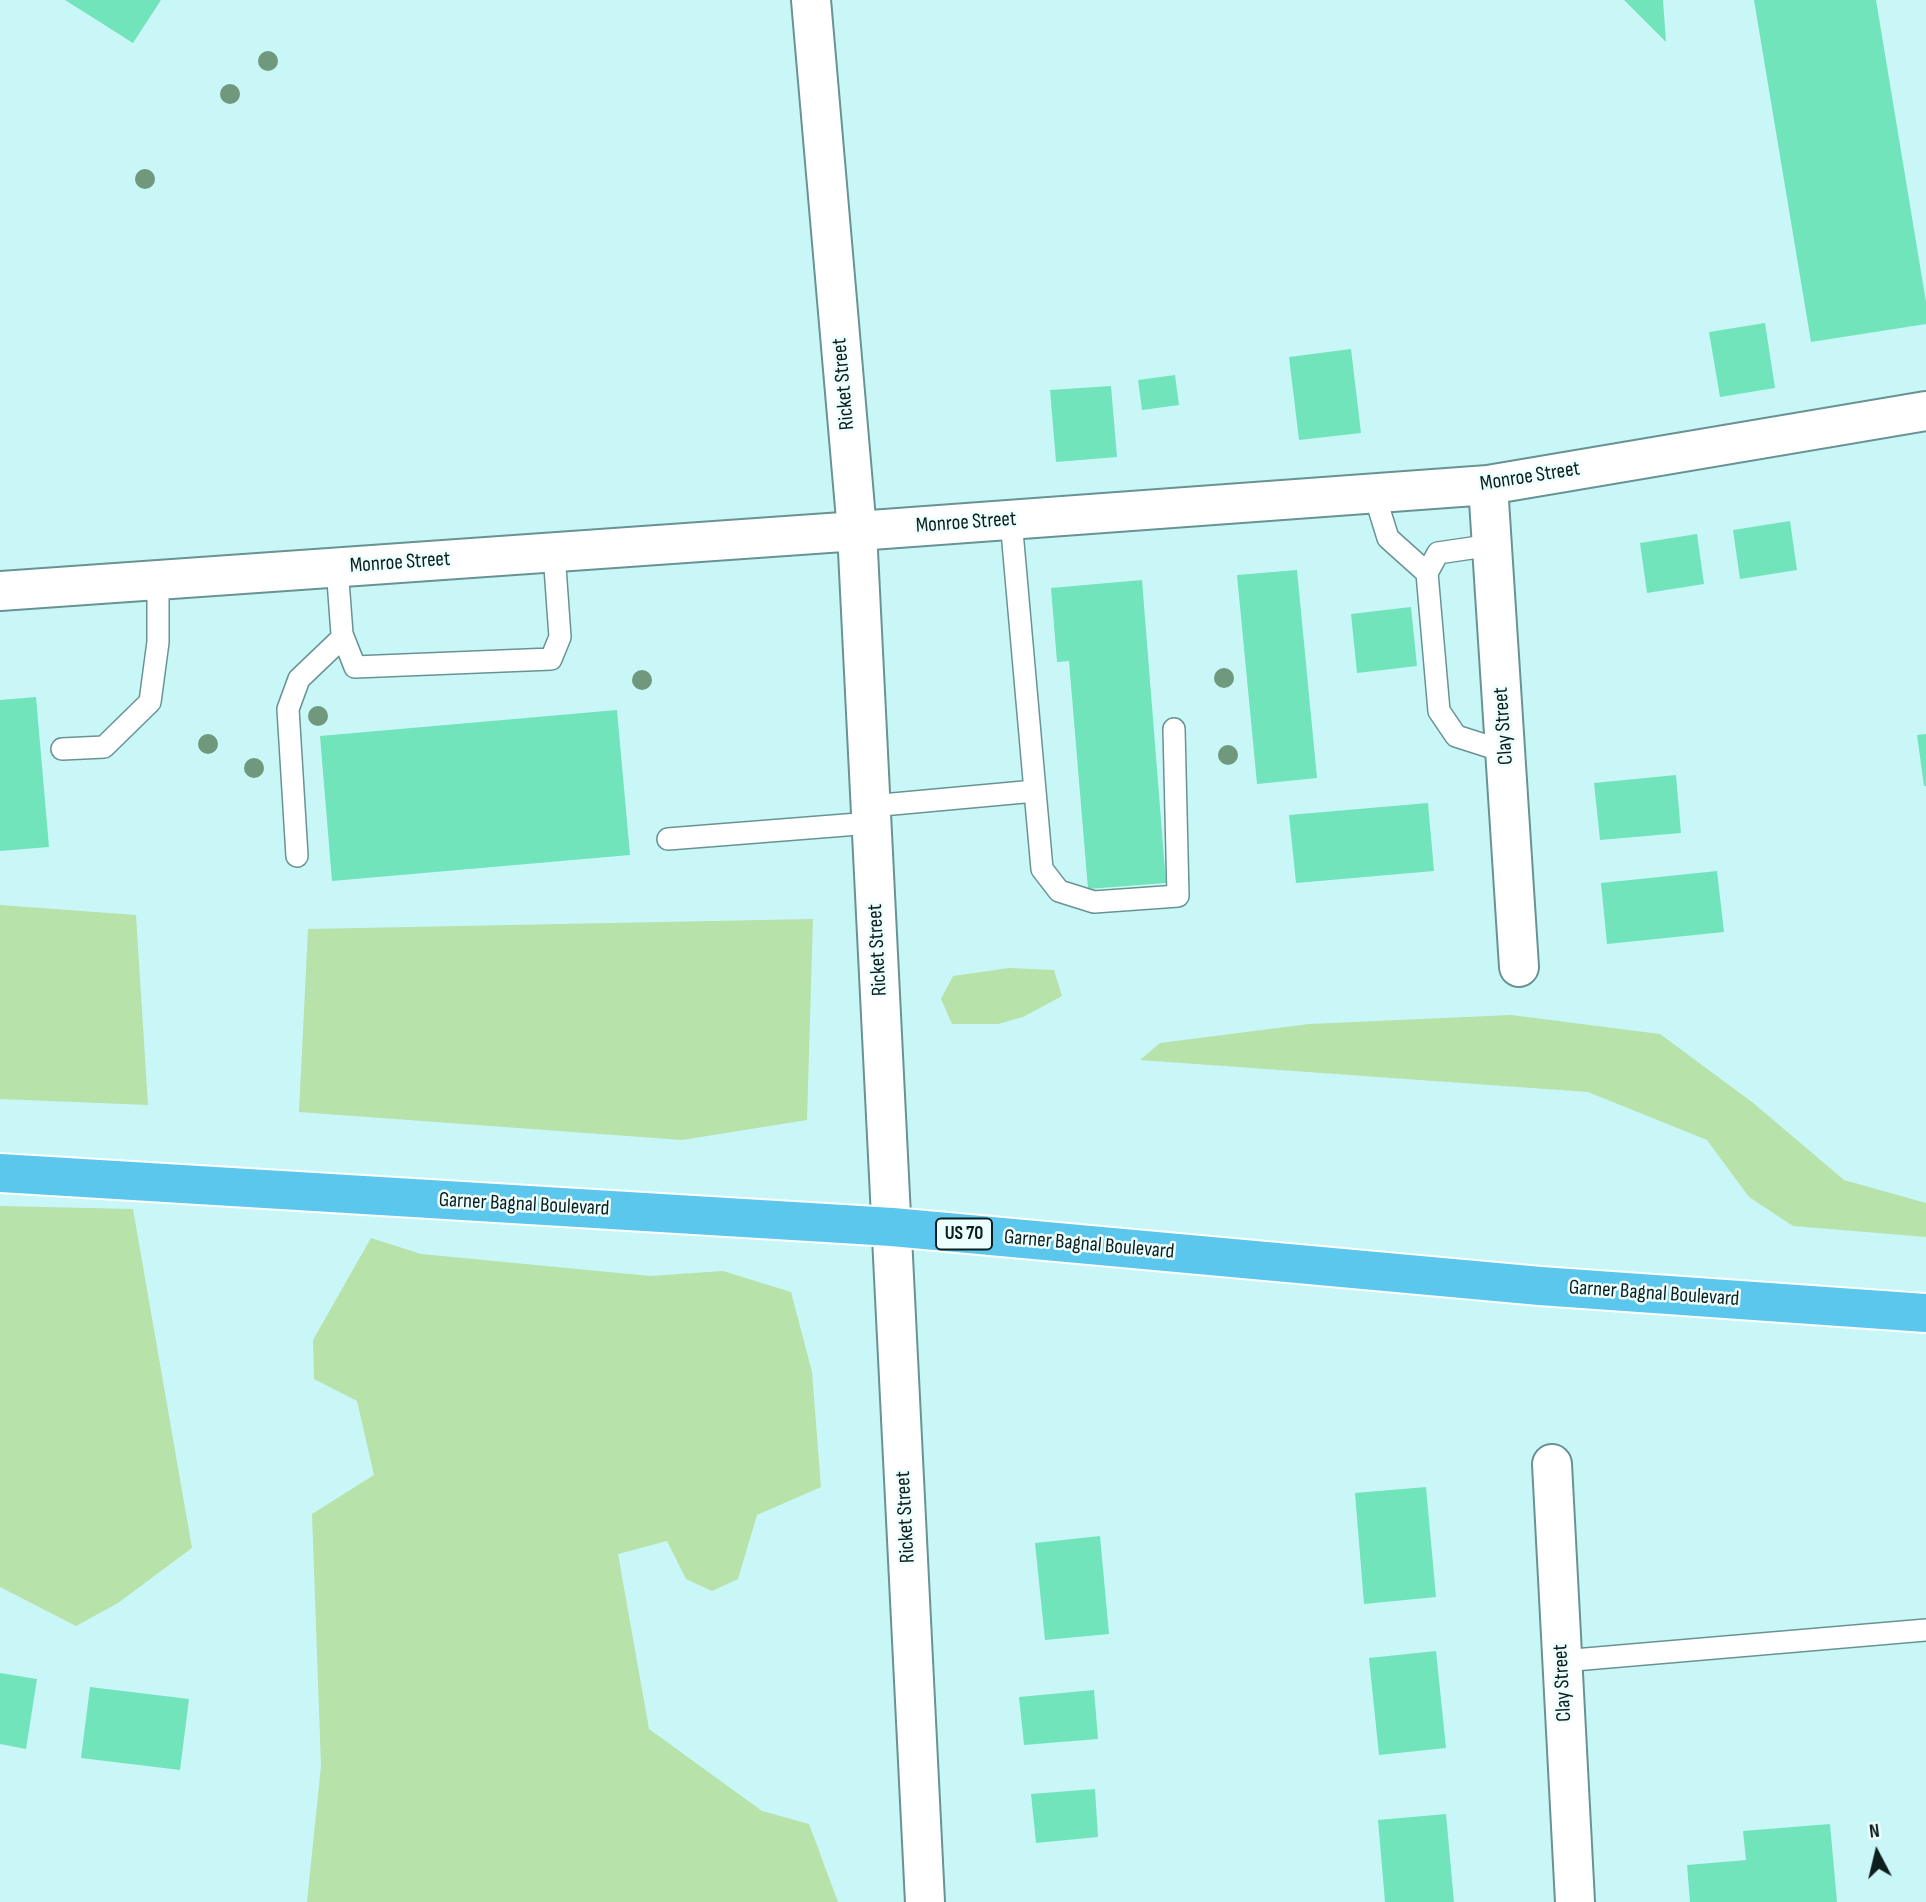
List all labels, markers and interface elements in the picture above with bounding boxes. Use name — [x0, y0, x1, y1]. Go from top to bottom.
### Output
street label: Ricket Street — [827, 337, 861, 431]
street label: Monroe Street — [1478, 457, 1582, 497]
street label: Monroe Street — [915, 507, 1017, 539]
street label: Monroe Street — [349, 547, 451, 579]
street label: Clay Street — [1489, 686, 1519, 766]
street label: Ricket Street — [863, 903, 893, 997]
street label: Garner Bagnal Boulevard — [438, 1188, 610, 1222]
road number: US 70 — [936, 1218, 992, 1250]
street label: Garner Bagnal Boulevard — [1003, 1225, 1175, 1265]
street label: Garner Bagnal Boulevard — [1568, 1275, 1740, 1313]
street label: Ricket Street — [891, 1470, 921, 1564]
street label: Clay Street — [1548, 1644, 1578, 1722]
north arrow — [1842, 1818, 1912, 1888]
text: N — [1868, 1820, 1881, 1844]

